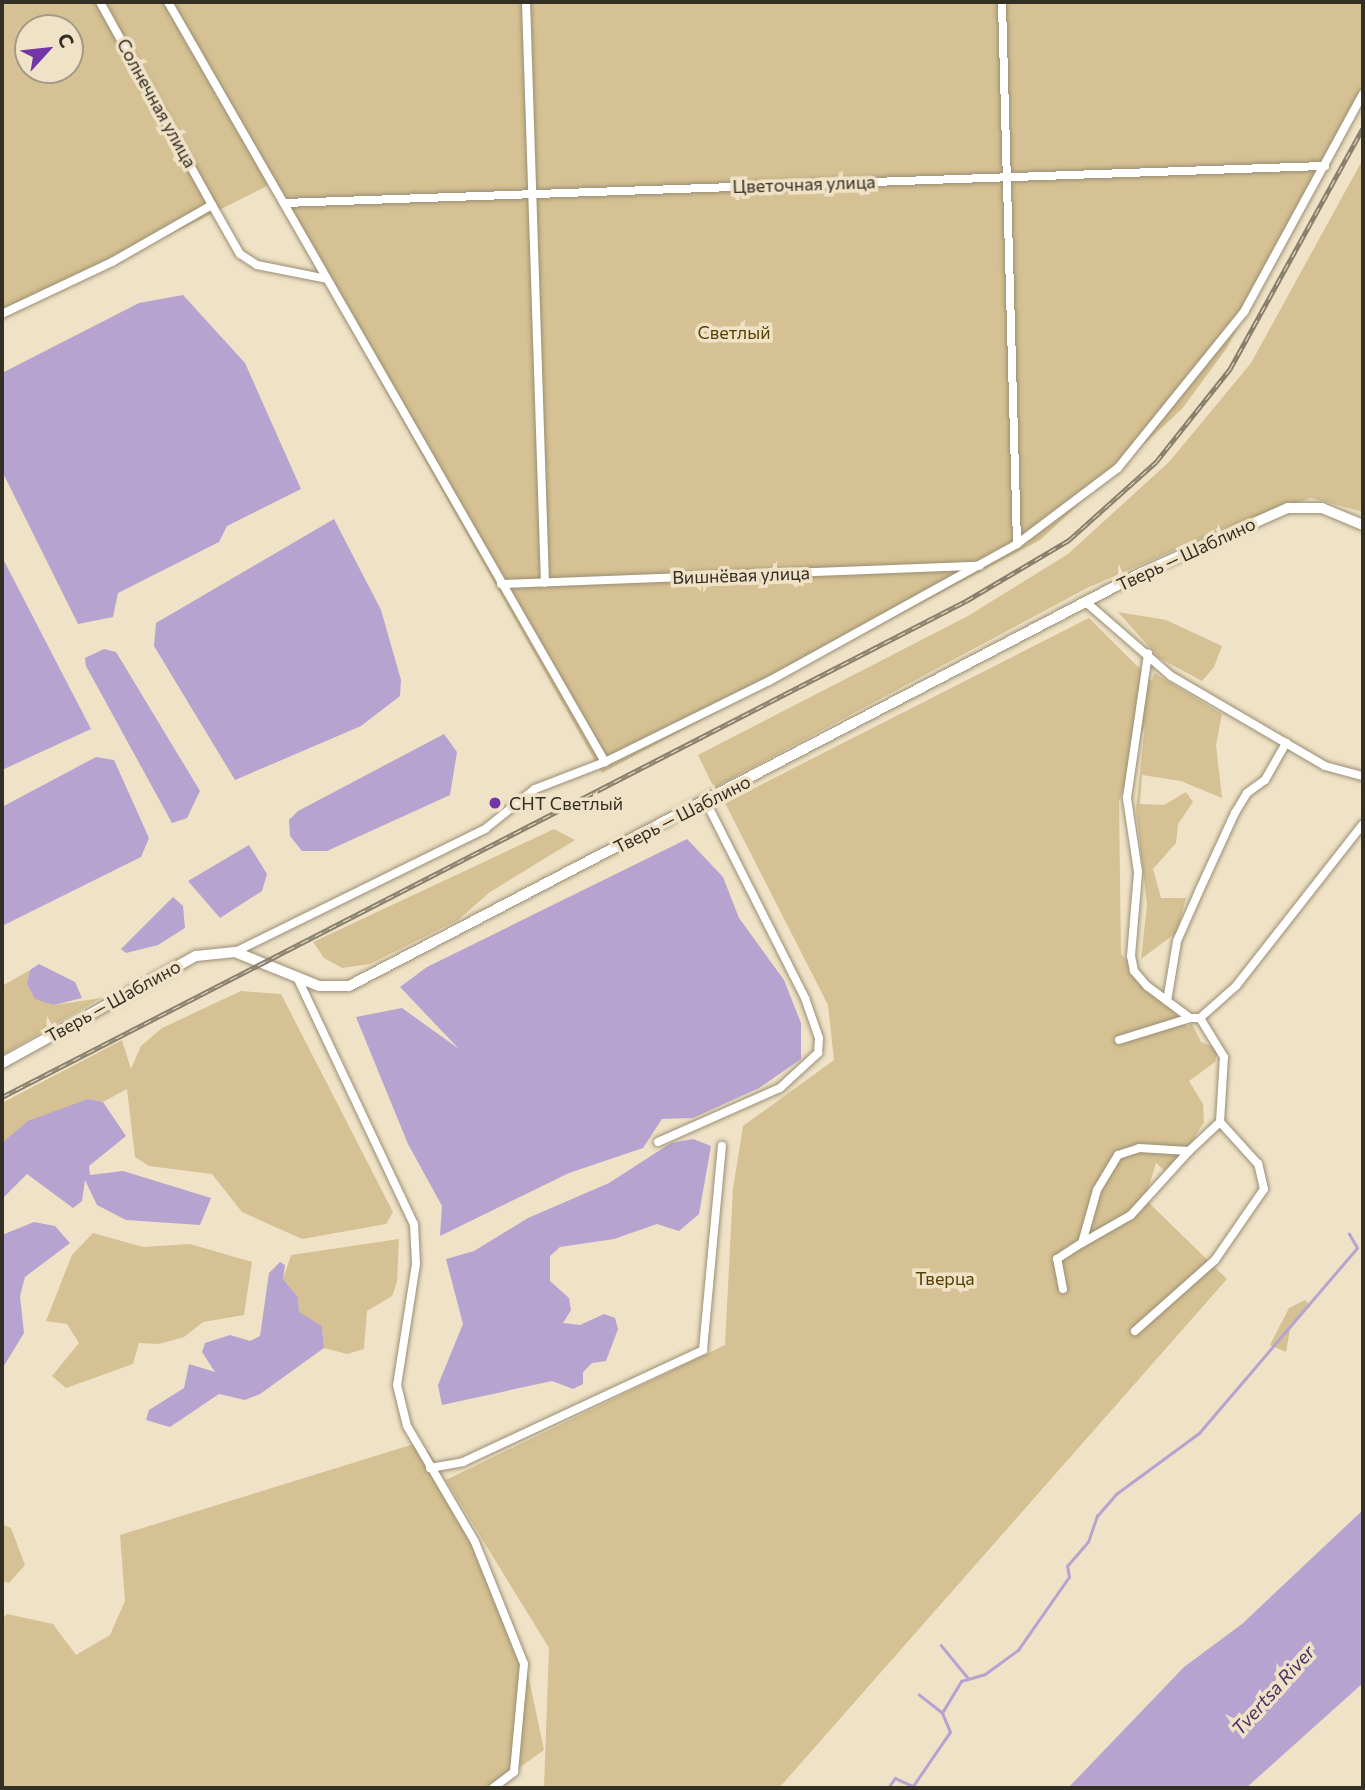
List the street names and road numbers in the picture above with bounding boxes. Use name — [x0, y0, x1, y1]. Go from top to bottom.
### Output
street label: Солнечная улица — [113, 35, 201, 171]
street label: Цветочная улица — [732, 171, 876, 197]
street label: Тверь — Шаблино — [1113, 512, 1259, 596]
street label: Вишнёвая улица — [672, 562, 810, 588]
street label: Тверь — Шаблино — [610, 770, 754, 858]
street label: Тверь — Шаблино — [42, 955, 184, 1047]

